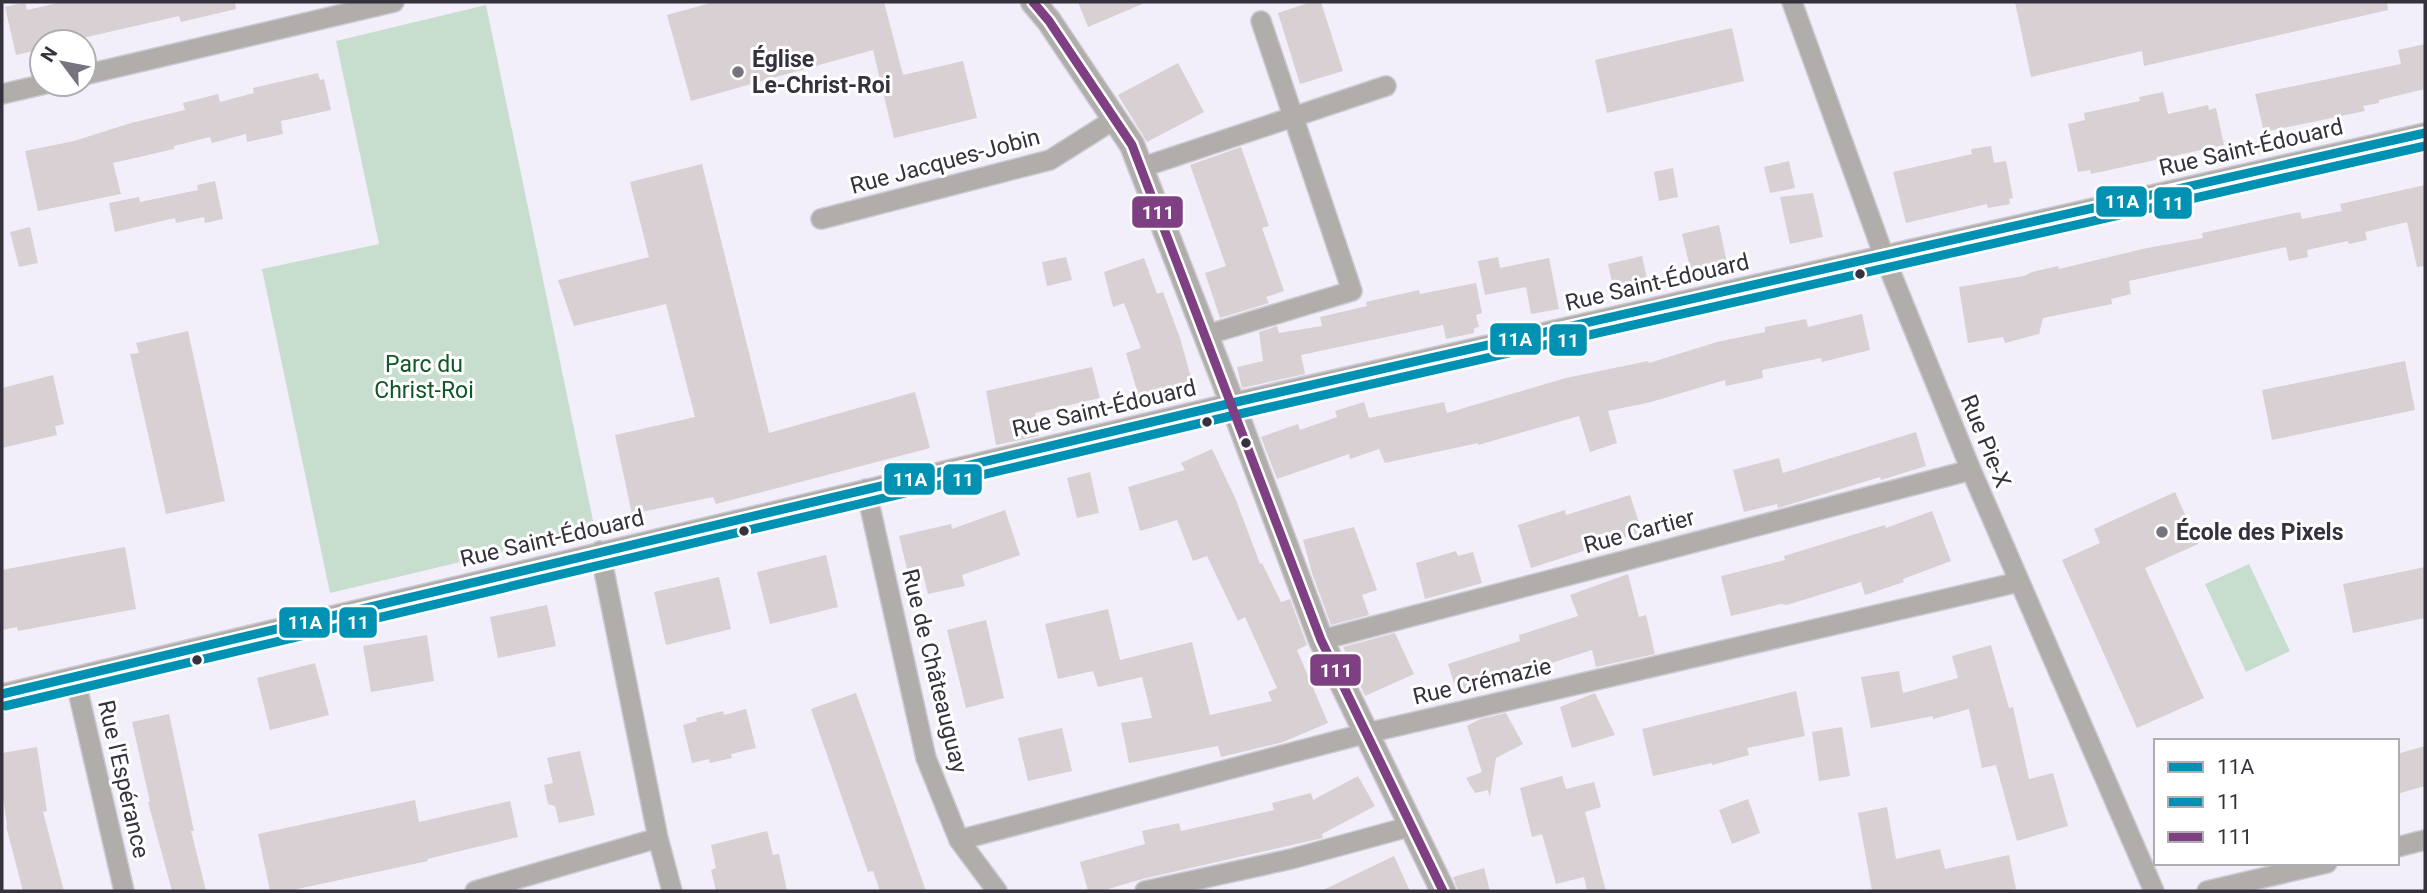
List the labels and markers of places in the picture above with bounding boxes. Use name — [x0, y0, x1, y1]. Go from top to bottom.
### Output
place label: Église Le-Christ-Roi — [752, 45, 891, 99]
marker: Église Le-Christ-Roi — [730, 64, 746, 80]
unlabelled marker — [1853, 267, 1867, 281]
unlabelled marker — [1200, 415, 1214, 429]
unlabelled marker — [1239, 436, 1253, 450]
place label: École des Pixels — [2176, 518, 2344, 546]
unlabelled marker — [737, 524, 751, 538]
marker: École des Pixels — [2154, 524, 2170, 540]
unlabelled marker — [190, 653, 204, 667]

